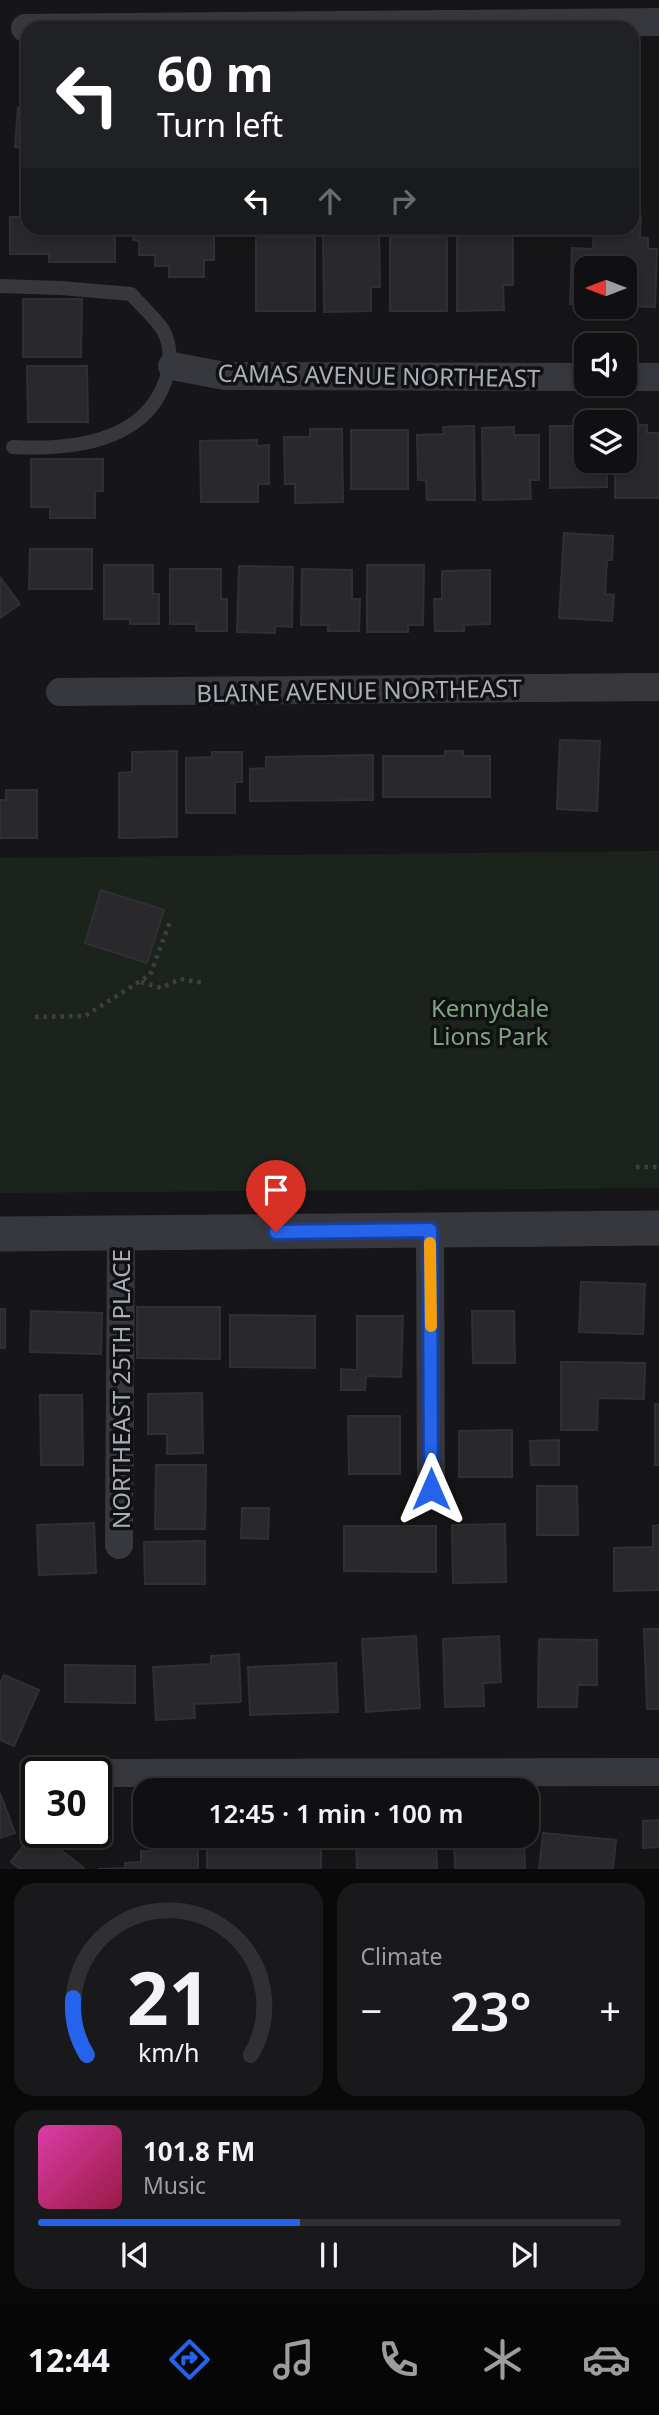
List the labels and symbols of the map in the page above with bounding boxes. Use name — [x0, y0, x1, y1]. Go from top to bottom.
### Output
north arrow — [574, 256, 637, 318]
street label: CAMAS AVENUE NORTHEAST — [217, 356, 541, 394]
street label: BLAINE AVENUE NORTHEAST — [196, 671, 523, 709]
park label: Kennydale Lions Park — [431, 991, 549, 1052]
pin — [246, 1160, 306, 1232]
street label: NORTHEAST 25TH PLACE — [104, 1249, 137, 1529]
position arrow — [394, 1452, 468, 1526]
speed limit sign: 30 — [21, 1757, 112, 1848]

